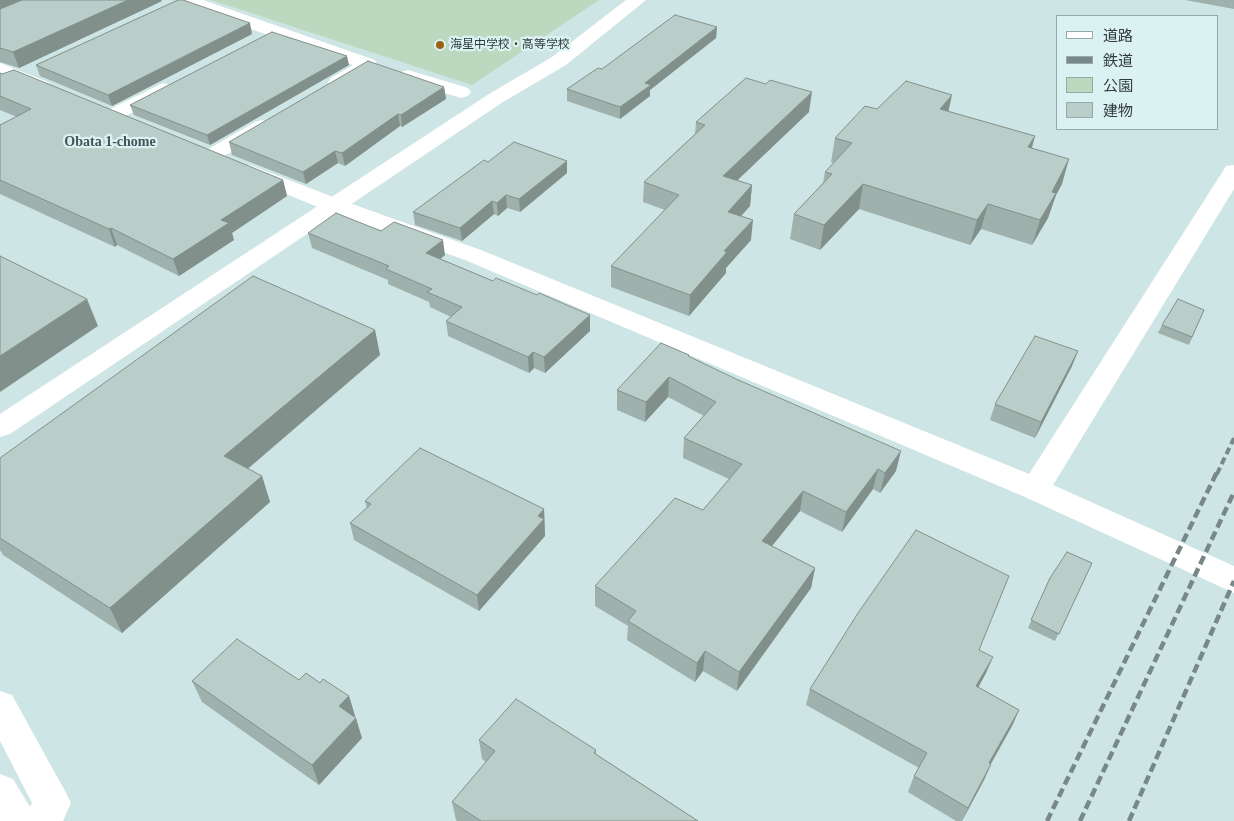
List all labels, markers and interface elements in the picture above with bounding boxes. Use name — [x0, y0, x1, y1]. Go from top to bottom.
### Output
legend — [1056, 15, 1219, 130]
text: 道路 — [1103, 28, 1133, 44]
place label: 海星中学校・高等学校 — [450, 38, 570, 52]
marker: 海星中学校・高等学校 — [434, 39, 446, 51]
text: 鉄道 — [1103, 53, 1133, 69]
text: 公園 — [1103, 78, 1133, 94]
text: 建物 — [1103, 103, 1133, 119]
district label: Obata 1-chome — [64, 134, 156, 150]

